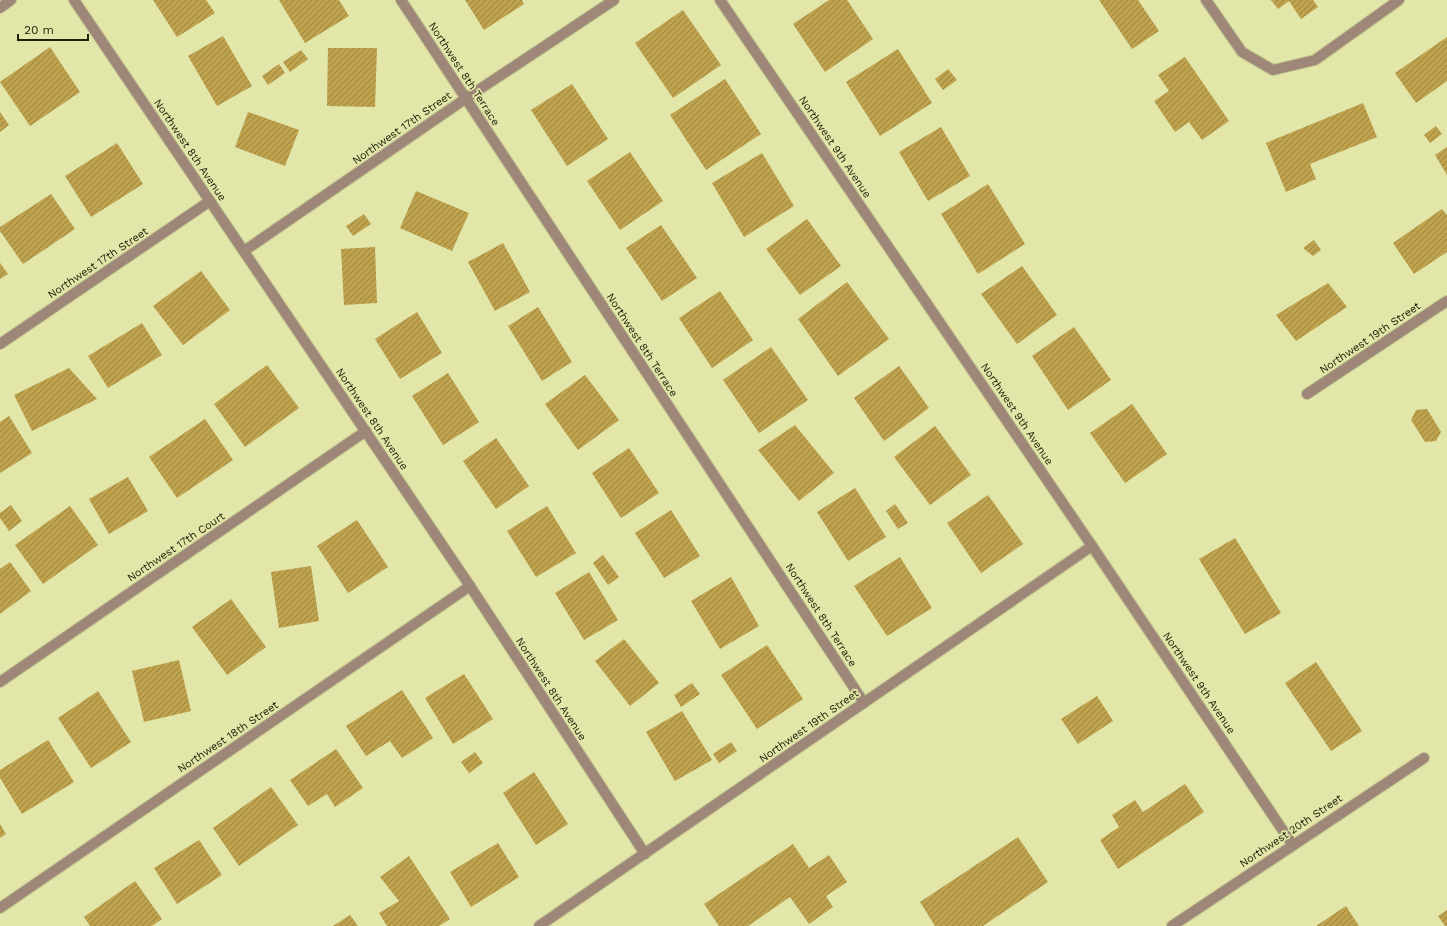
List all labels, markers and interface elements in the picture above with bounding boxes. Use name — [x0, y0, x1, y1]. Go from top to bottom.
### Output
scale bar — [18, 16, 88, 42]
street label: Northwest 8th Terrace — [426, 20, 502, 128]
text: 20 m — [24, 23, 54, 37]
street label: Northwest 17th Street — [350, 89, 454, 167]
street label: Northwest 9th Avenue — [796, 94, 874, 200]
street label: Northwest 8th Avenue — [151, 97, 229, 203]
street label: Northwest 17th Street — [45, 224, 151, 301]
street label: Northwest 8th Terrace — [604, 291, 680, 399]
street label: Northwest 19th Street — [1317, 299, 1423, 377]
street label: Northwest 9th Avenue — [978, 361, 1056, 467]
street label: Northwest 8th Avenue — [333, 366, 411, 472]
street label: Northwest 17th Court — [125, 509, 228, 584]
street label: Northwest 8th Terrace — [783, 561, 859, 669]
street label: Northwest 9th Avenue — [1160, 630, 1238, 736]
street label: Northwest 8th Avenue — [513, 635, 589, 743]
street label: Northwest 19th Street — [757, 686, 862, 765]
street label: Northwest 18th Street — [175, 698, 281, 776]
street label: Northwest 20th Street — [1237, 792, 1345, 870]

